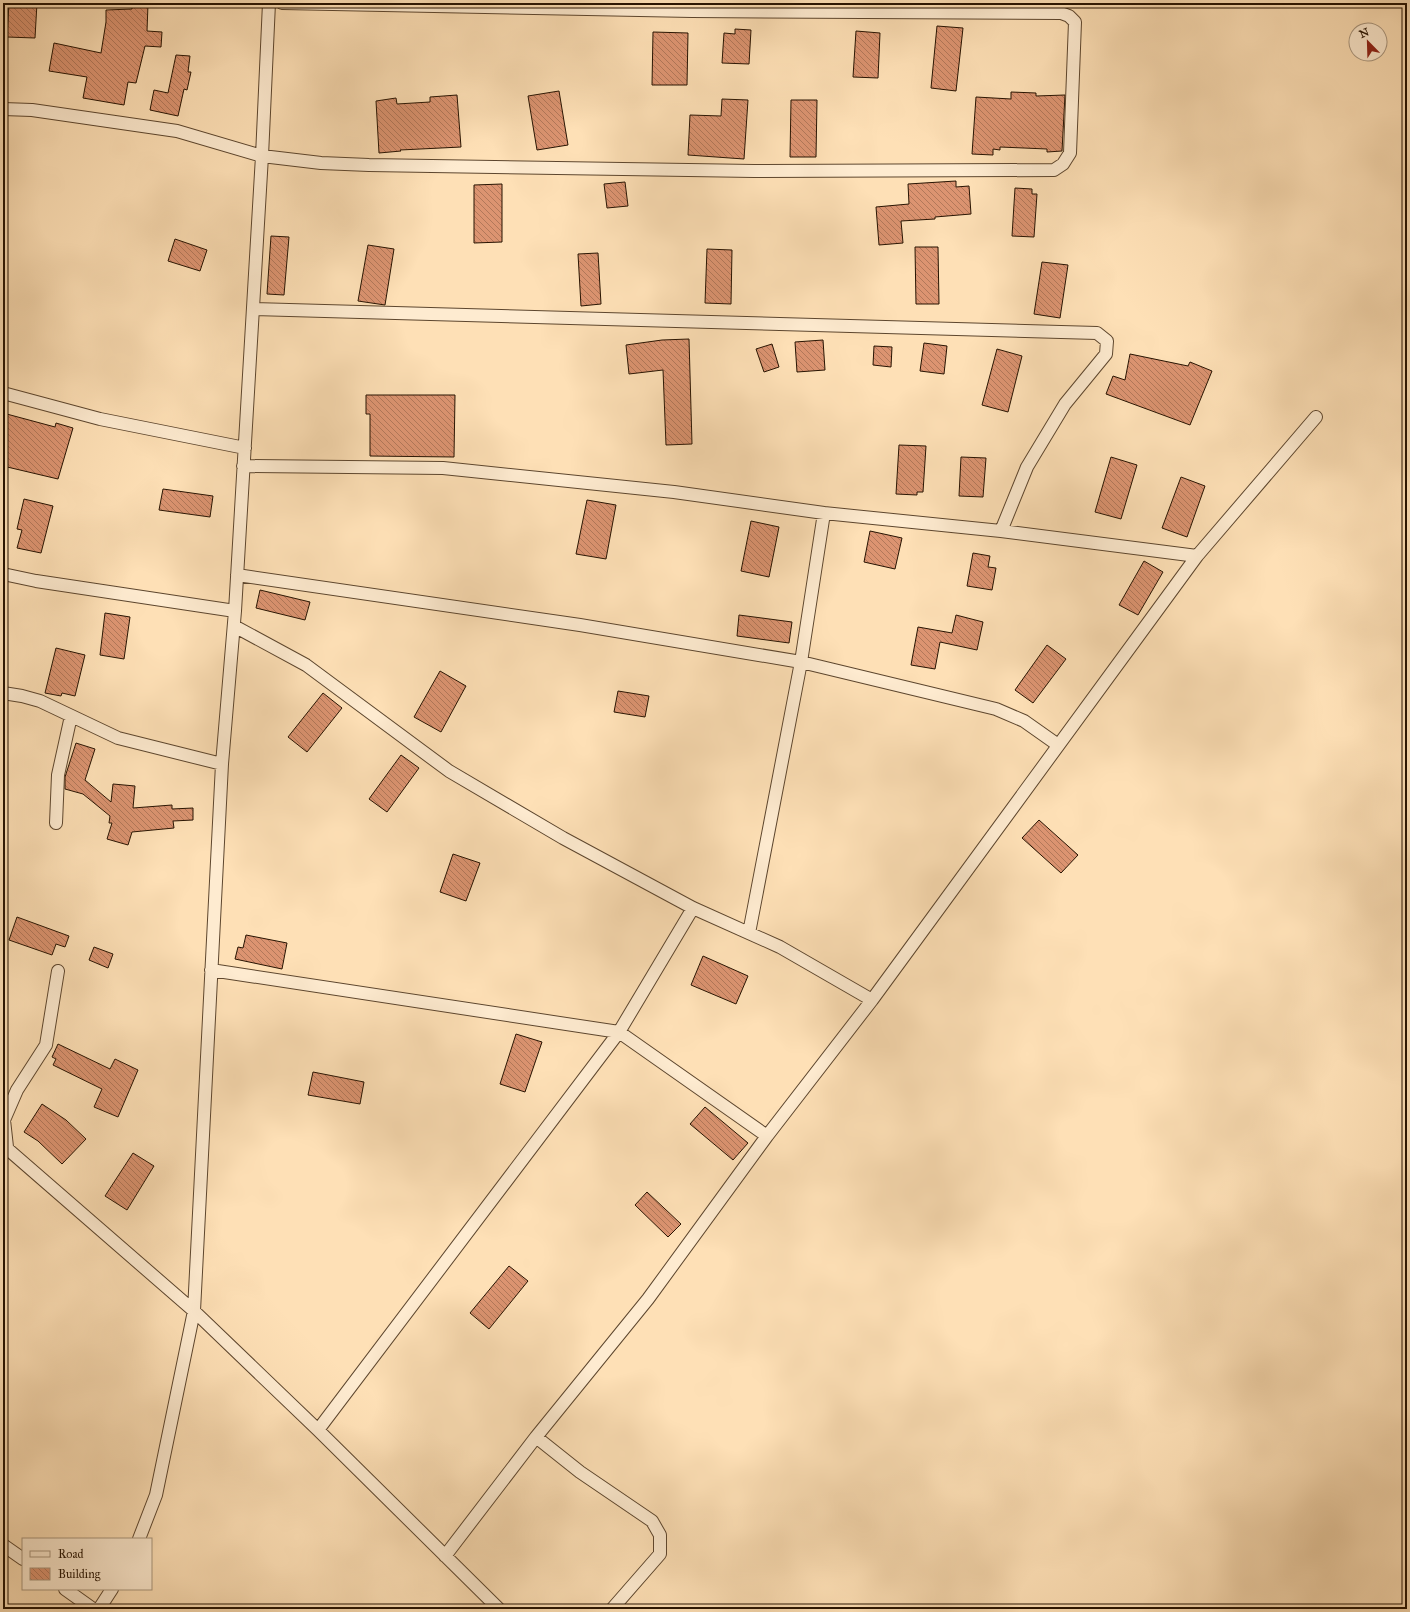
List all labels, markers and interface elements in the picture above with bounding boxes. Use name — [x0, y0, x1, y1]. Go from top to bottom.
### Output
north arrow — [1348, 22, 1388, 62]
text: N — [1357, 25, 1372, 41]
legend — [22, 1538, 152, 1590]
text: Road — [58, 1547, 84, 1561]
text: Building — [58, 1567, 101, 1582]

